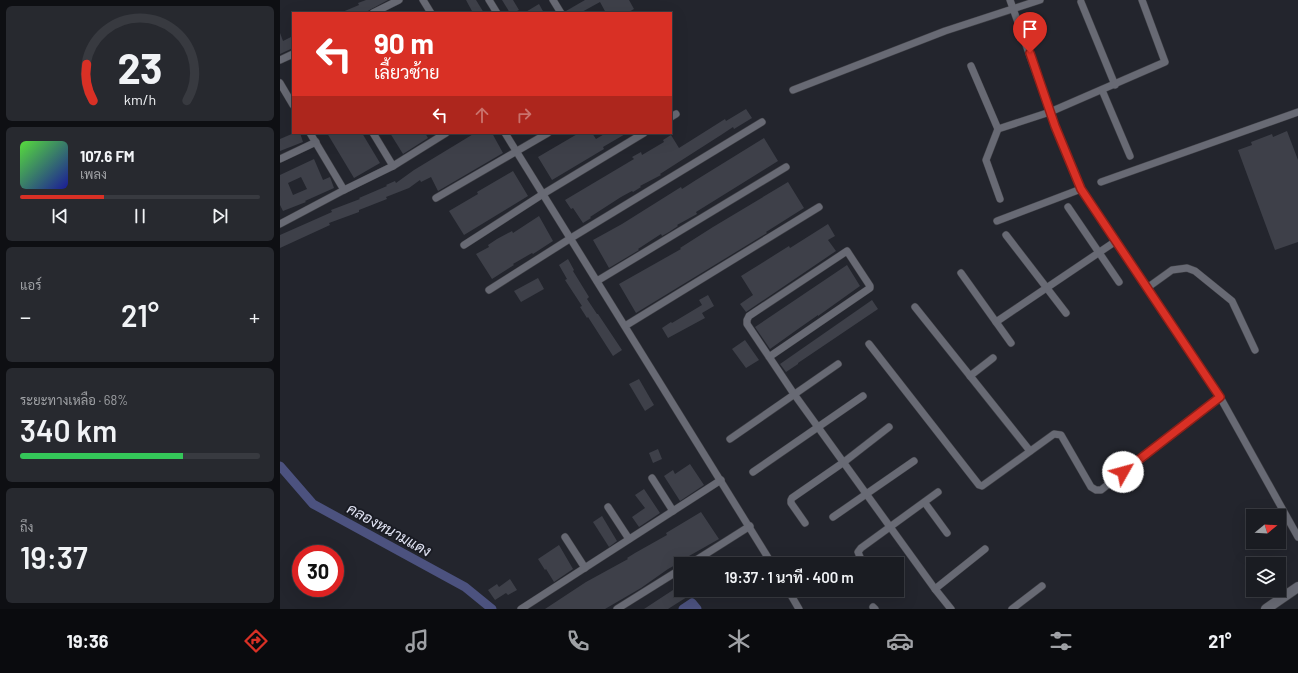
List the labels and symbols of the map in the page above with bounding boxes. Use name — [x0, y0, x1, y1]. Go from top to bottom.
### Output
pin — [1013, 12, 1047, 53]
position arrow — [1102, 451, 1144, 493]
water label: คลองหนามแดง — [344, 499, 435, 560]
north arrow — [1246, 509, 1286, 549]
speed limit sign: 30 — [292, 545, 344, 597]

